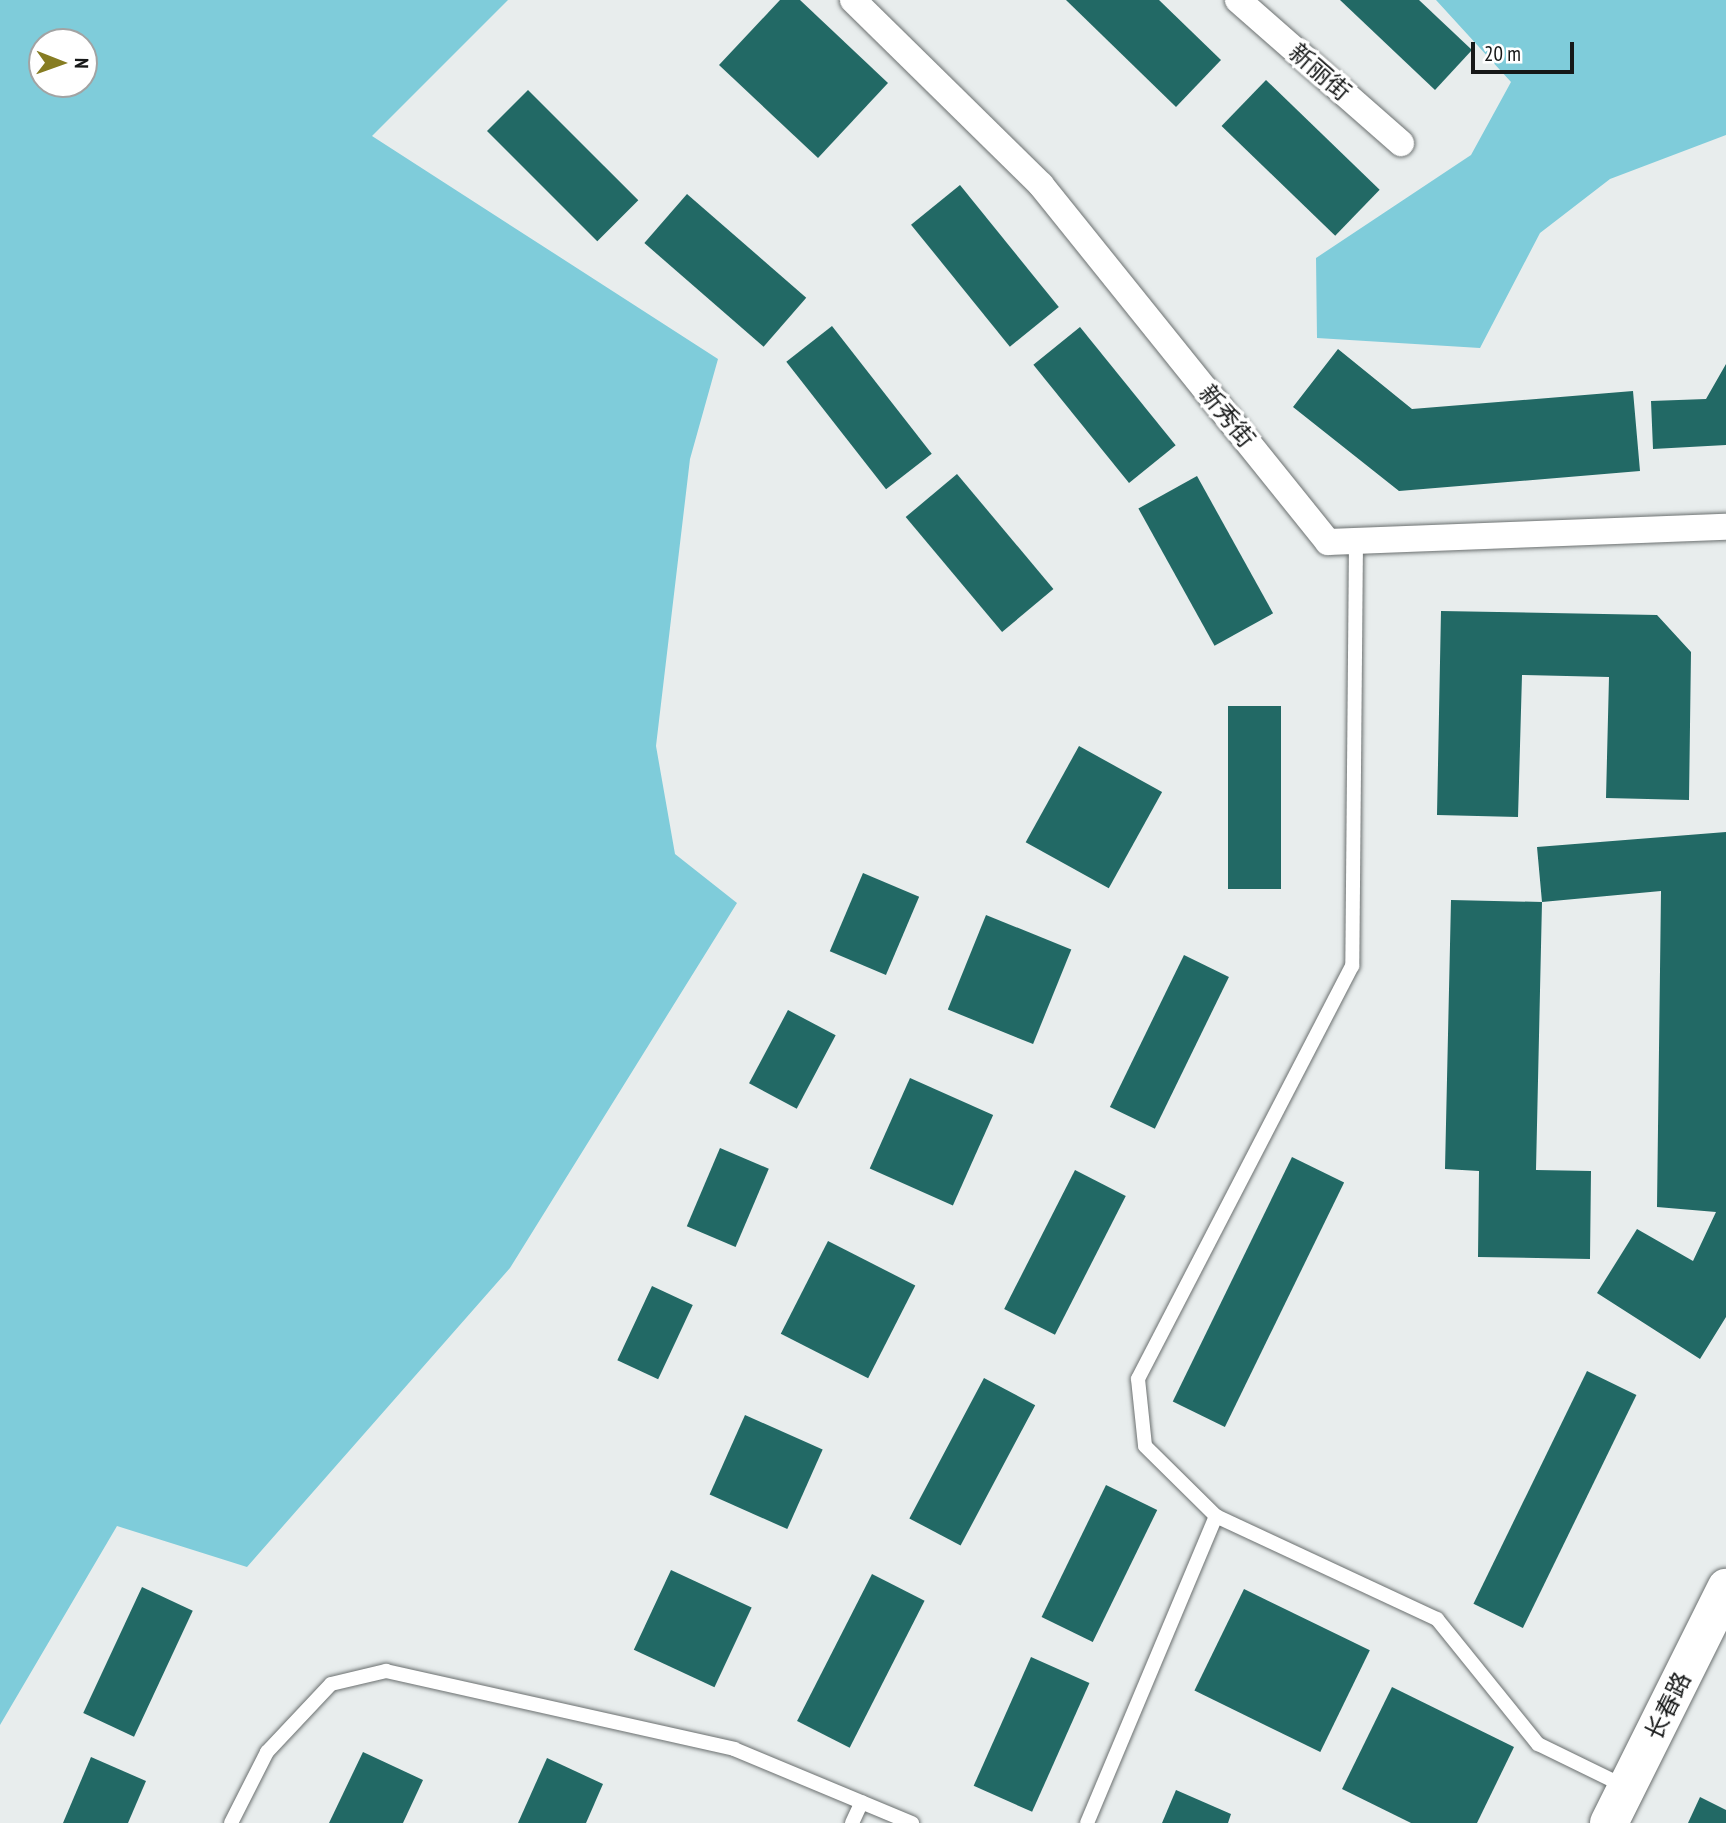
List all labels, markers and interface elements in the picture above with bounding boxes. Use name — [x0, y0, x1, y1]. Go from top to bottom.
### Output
north arrow — [28, 28, 98, 98]
scale bar — [1474, 28, 1577, 72]
street label: 新丽街 — [1283, 38, 1357, 106]
text: 20 m — [1484, 40, 1521, 67]
text: N — [70, 58, 94, 69]
street label: 新秀街 — [1193, 379, 1261, 453]
street label: 长春路 — [1639, 1667, 1697, 1745]

